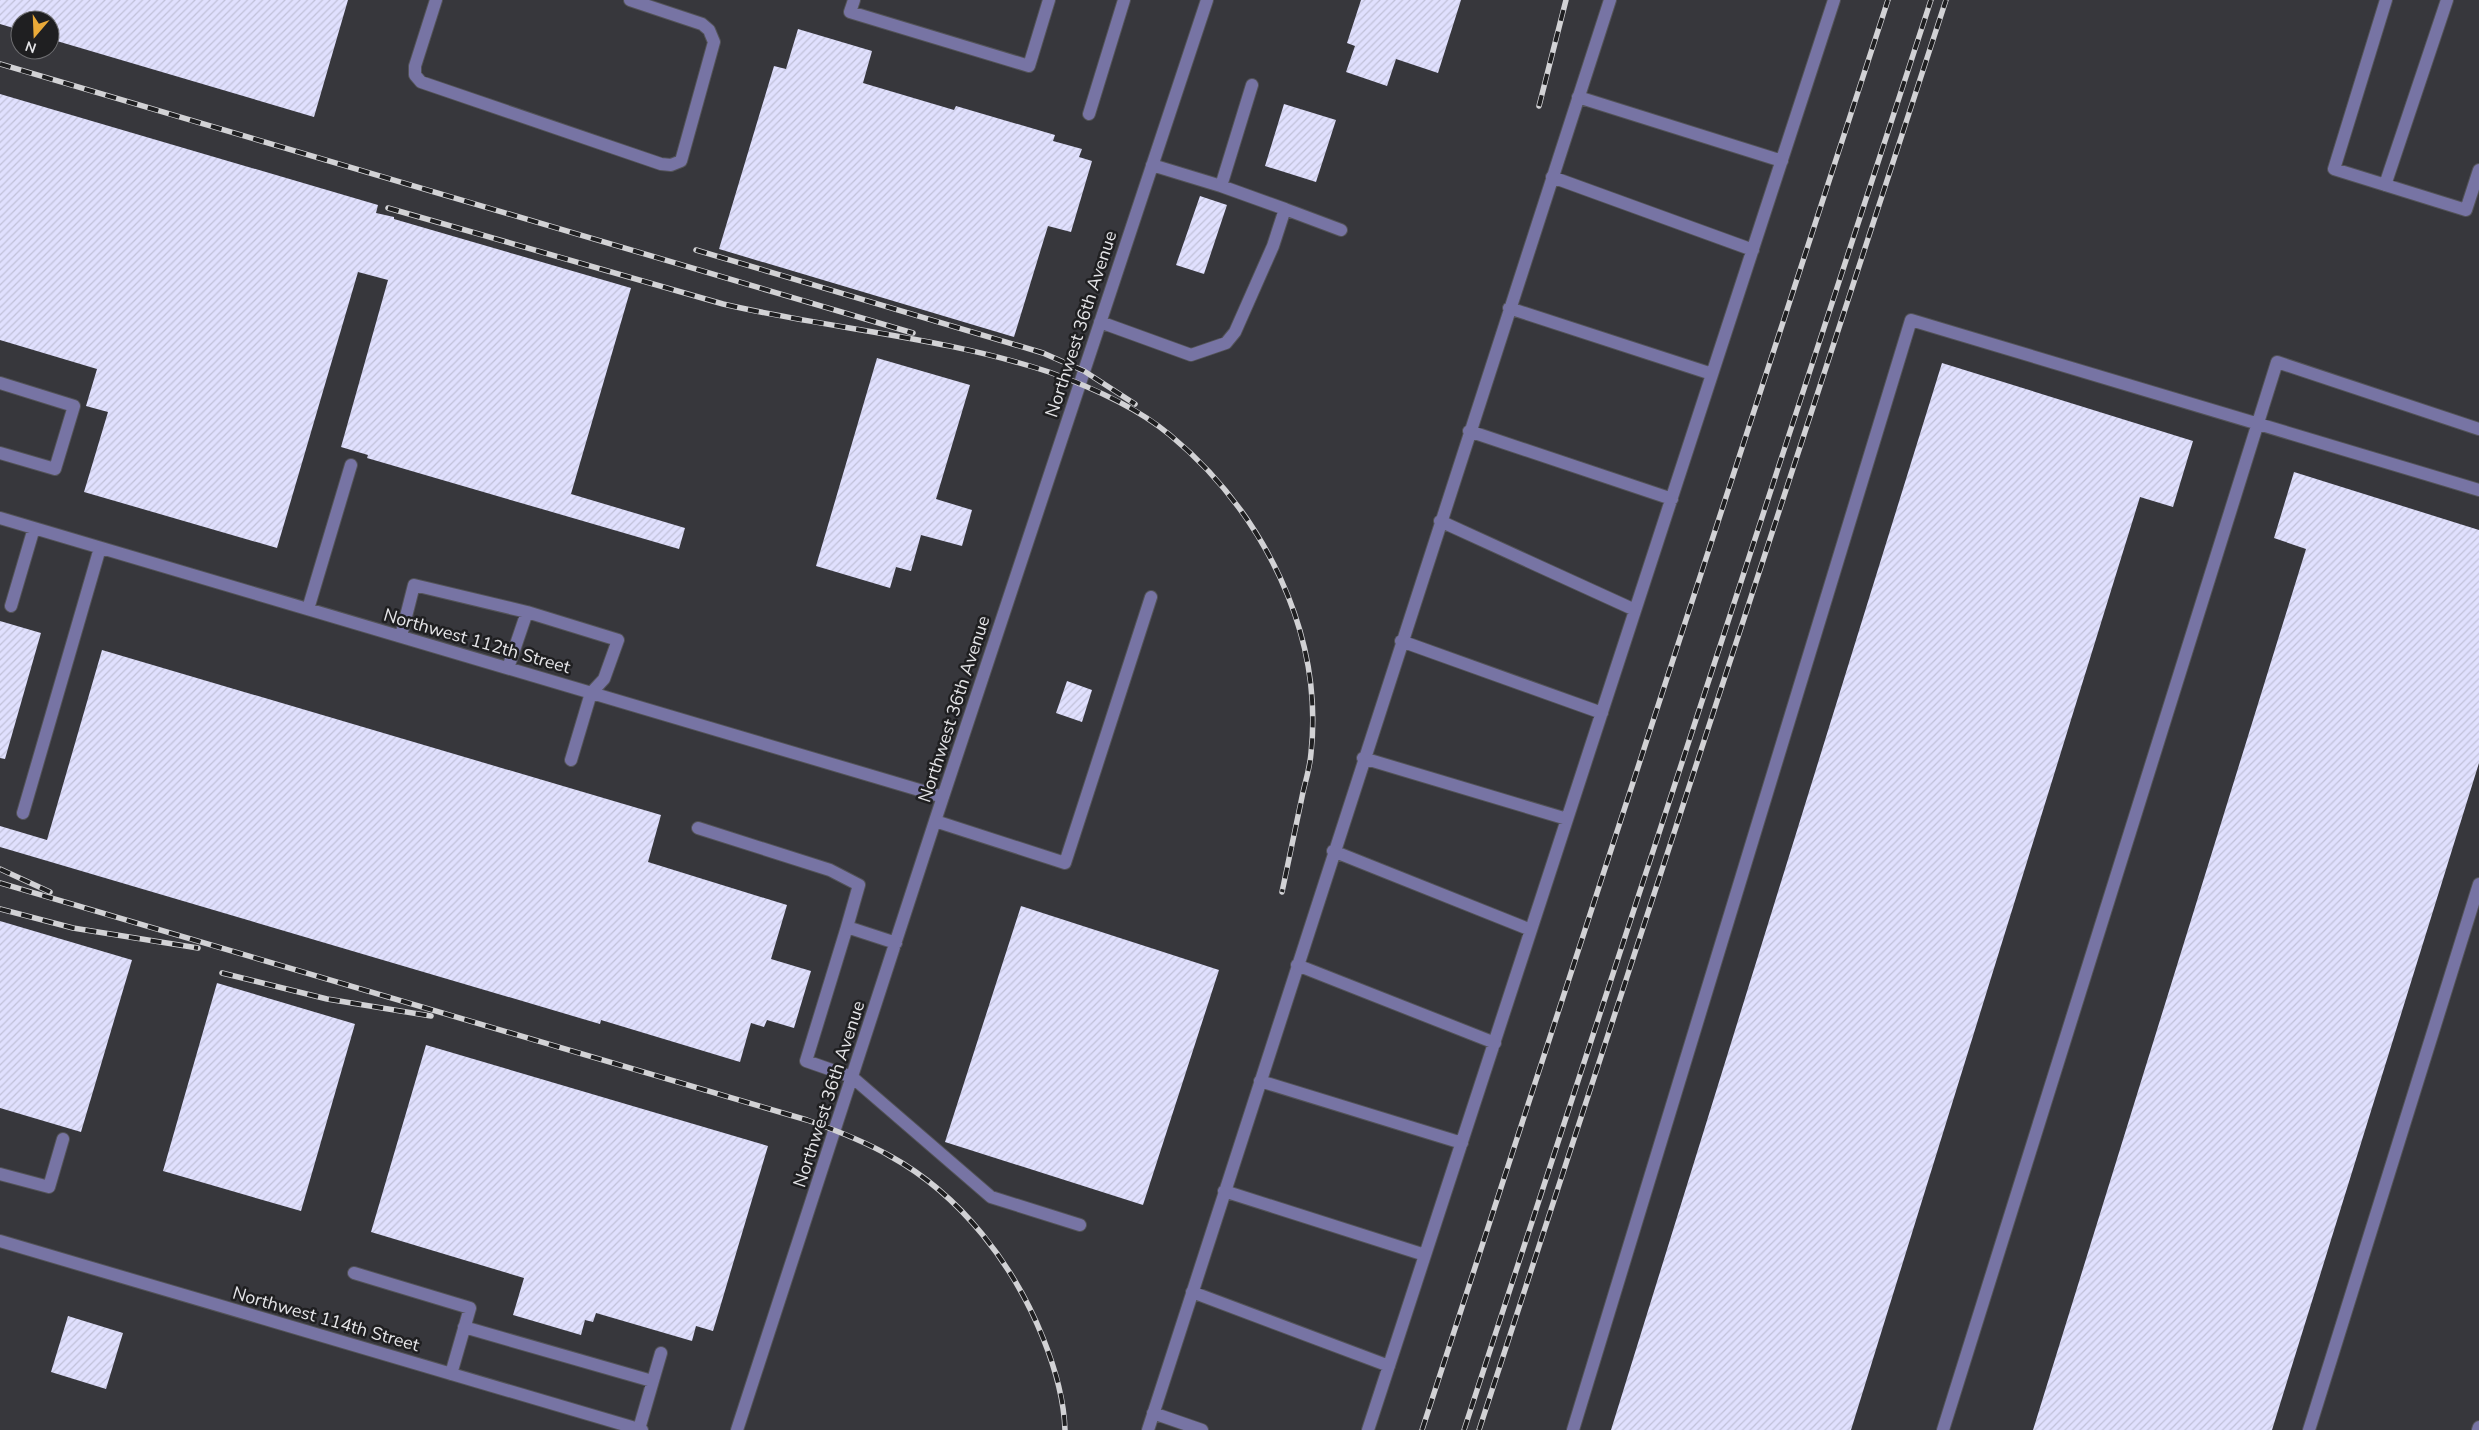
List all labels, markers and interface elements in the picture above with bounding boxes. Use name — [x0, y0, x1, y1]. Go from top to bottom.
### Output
north arrow — [10, 10, 60, 60]
text: N — [23, 36, 39, 58]
street label: Northwest 36th Avenue — [1039, 228, 1123, 420]
street label: Northwest 112th Street — [381, 603, 574, 679]
street label: Northwest 36th Avenue — [912, 613, 996, 805]
street label: Northwest 36th Avenue — [787, 998, 871, 1190]
street label: Northwest 114th Street — [230, 1281, 423, 1357]

